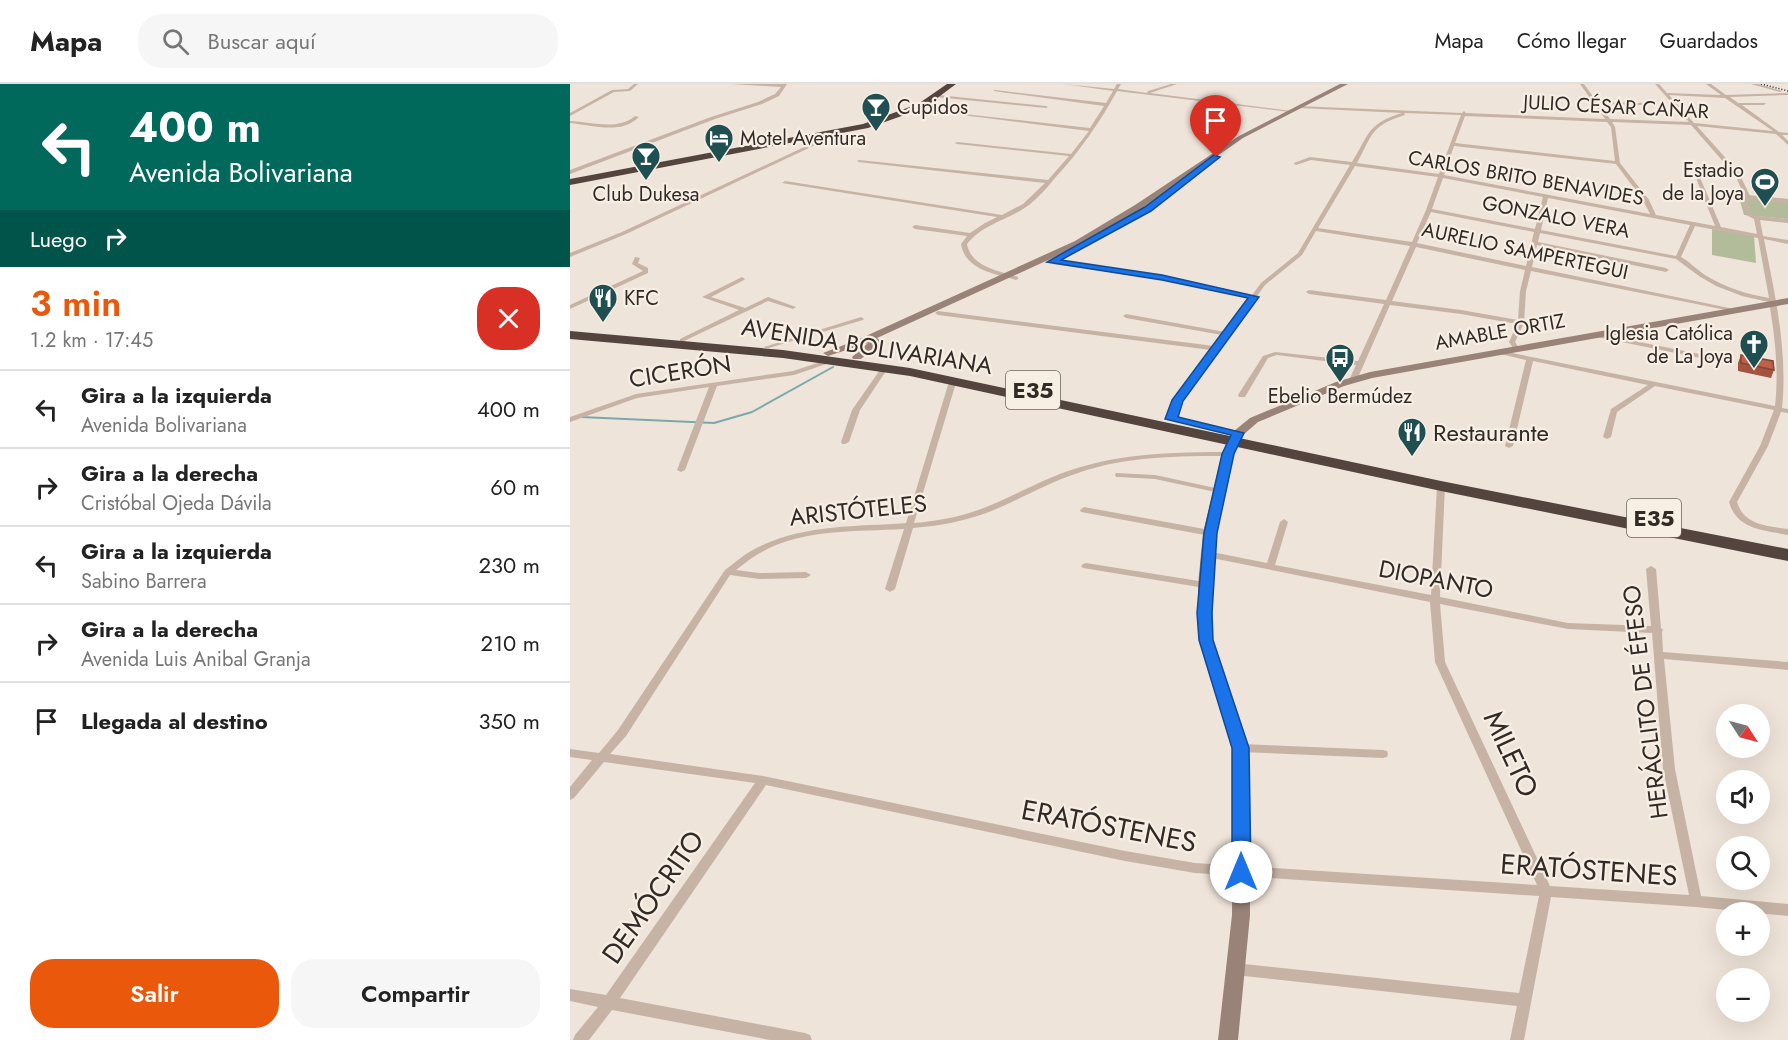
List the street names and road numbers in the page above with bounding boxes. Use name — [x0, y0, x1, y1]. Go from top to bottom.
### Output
street label: JULIO CÉSAR CAÑAR — [1520, 88, 1709, 126]
street label: CARLOS BRITO BENAVIDES — [1406, 143, 1646, 213]
street label: GONZALO VERA — [1480, 188, 1633, 246]
street label: AURELIO SAMPERTEGUI — [1419, 215, 1631, 287]
street label: AMABLE ORTIZ — [1433, 306, 1568, 358]
street label: AVENIDA BOLIVARIANA — [739, 309, 995, 383]
street label: CICERÓN — [626, 346, 734, 396]
road number: E35 — [1006, 371, 1060, 409]
street label: ARISTÓTELES — [788, 485, 928, 535]
road number: E35 — [1627, 499, 1681, 537]
street label: DIOPANTO — [1376, 551, 1496, 607]
street label: HERÁCLITO DE ÉFESO — [1613, 583, 1677, 821]
street label: MILETO — [1473, 704, 1549, 804]
street label: ERATÓSTENES — [1018, 789, 1200, 863]
street label: DEMÓCRITO — [592, 822, 714, 972]
street label: ERATÓSTENES — [1499, 843, 1679, 897]

